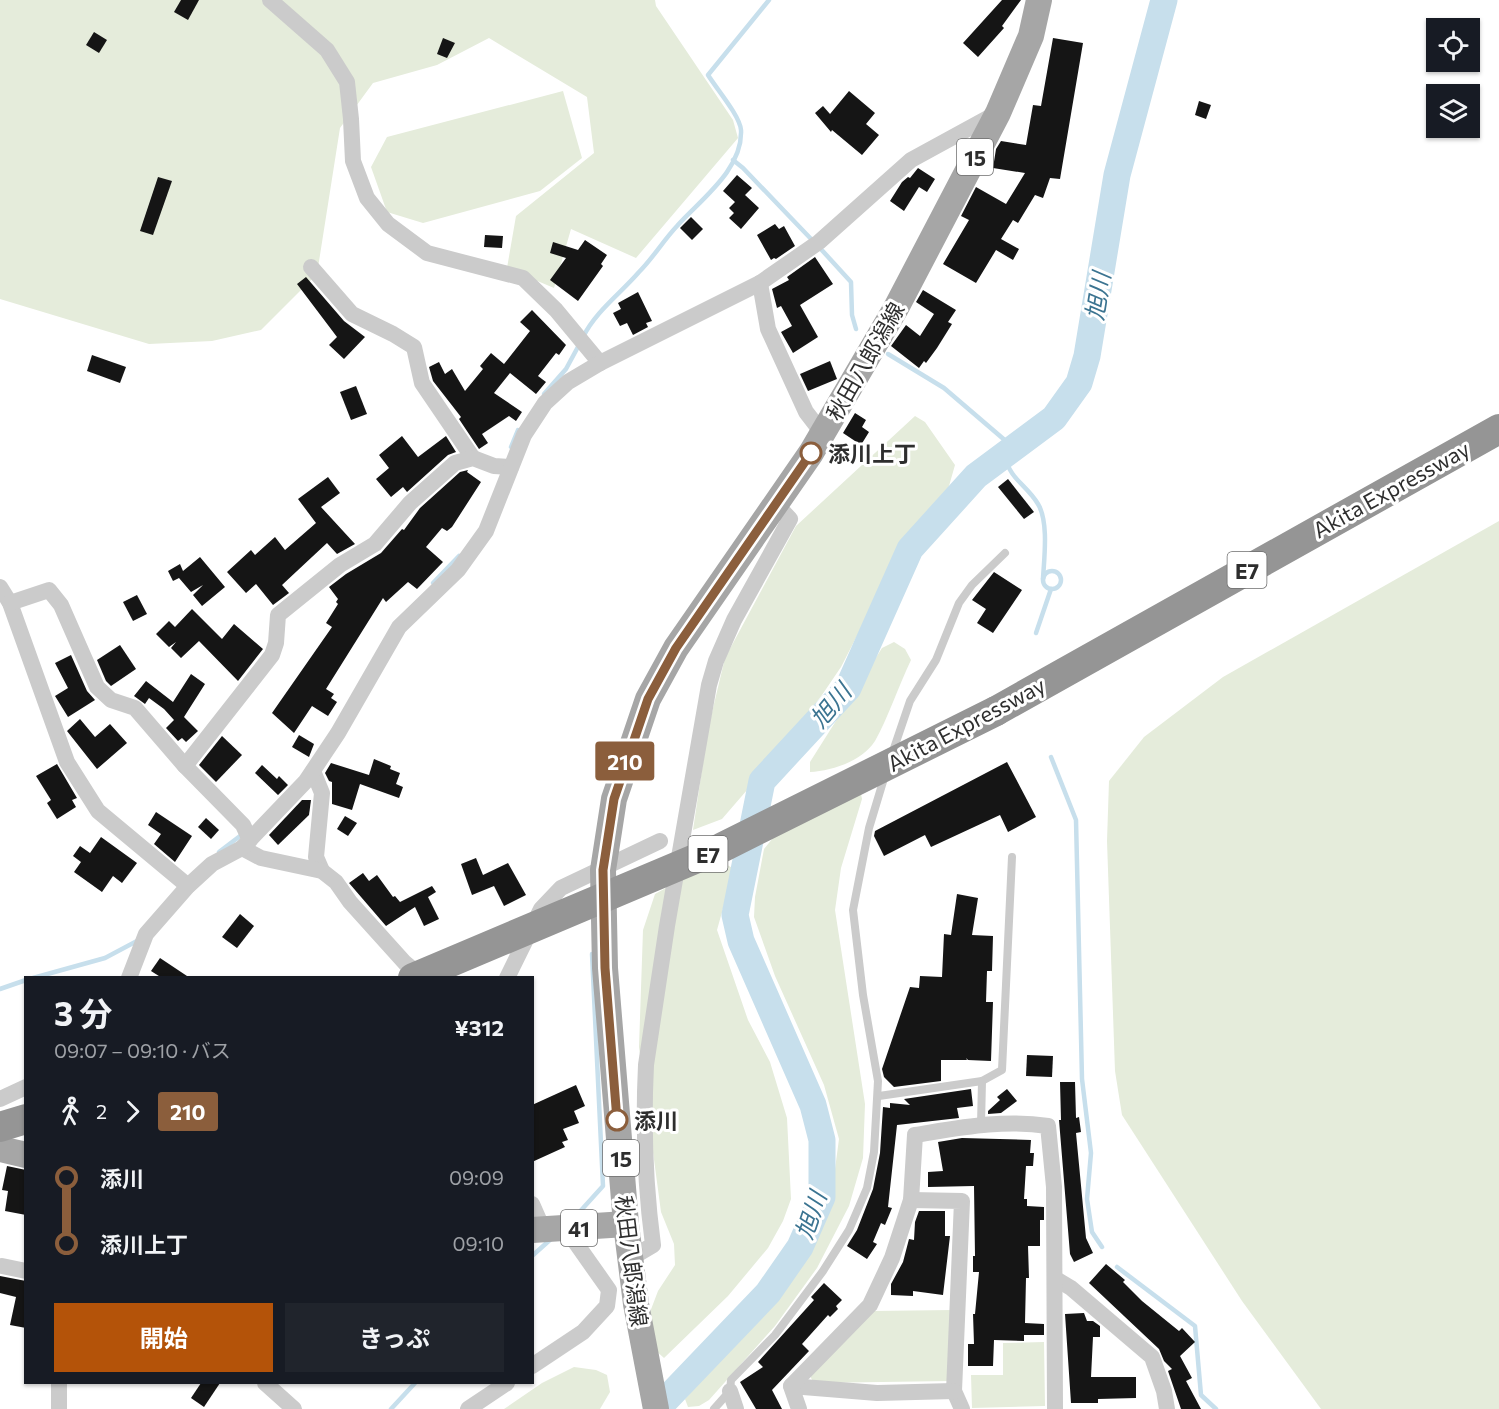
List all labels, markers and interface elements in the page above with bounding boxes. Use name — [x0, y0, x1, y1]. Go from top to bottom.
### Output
map controls — [1426, 18, 1480, 138]
button: locate — [1426, 18, 1480, 72]
button: layers — [1426, 84, 1480, 138]
road number: 15 — [957, 139, 993, 175]
water label: 旭川 — [1079, 267, 1116, 322]
street label: 秋田八郎潟線 — [820, 297, 910, 425]
street label: Akita Expressway — [1308, 435, 1474, 543]
place label: 添川上丁 — [828, 440, 916, 467]
marker: 添川上丁 — [800, 442, 822, 464]
road number: E7 — [1228, 552, 1266, 588]
street label: Akita Expressway — [882, 671, 1050, 777]
water label: 旭川 — [803, 675, 858, 733]
line badge: 210 — [590, 742, 660, 780]
text: 210 — [607, 749, 643, 774]
road number: E7 — [688, 836, 728, 872]
text: 3 分 — [54, 992, 113, 1033]
text: ¥312 — [455, 1014, 504, 1041]
text: 09:07 – 09:10 · バス — [54, 1038, 231, 1062]
icon: walk — [54, 1095, 87, 1128]
icon: forward — [116, 1095, 149, 1128]
text: 2 — [96, 1099, 107, 1123]
text: 210 — [170, 1099, 206, 1124]
place label: 添川 — [634, 1107, 678, 1134]
marker: 添川 — [606, 1109, 628, 1131]
road number: 15 — [603, 1140, 639, 1176]
text: 添川 — [100, 1165, 144, 1192]
text: 09:09 — [449, 1165, 504, 1189]
water label: 旭川 — [788, 1185, 833, 1242]
street label: 秋田八郎潟線 — [611, 1194, 653, 1328]
road number: 41 — [561, 1210, 597, 1246]
text: 添川上丁 — [100, 1231, 188, 1258]
text: 09:10 — [452, 1231, 504, 1255]
button: 開始 — [54, 1303, 273, 1372]
button: きっぷ — [285, 1303, 504, 1372]

